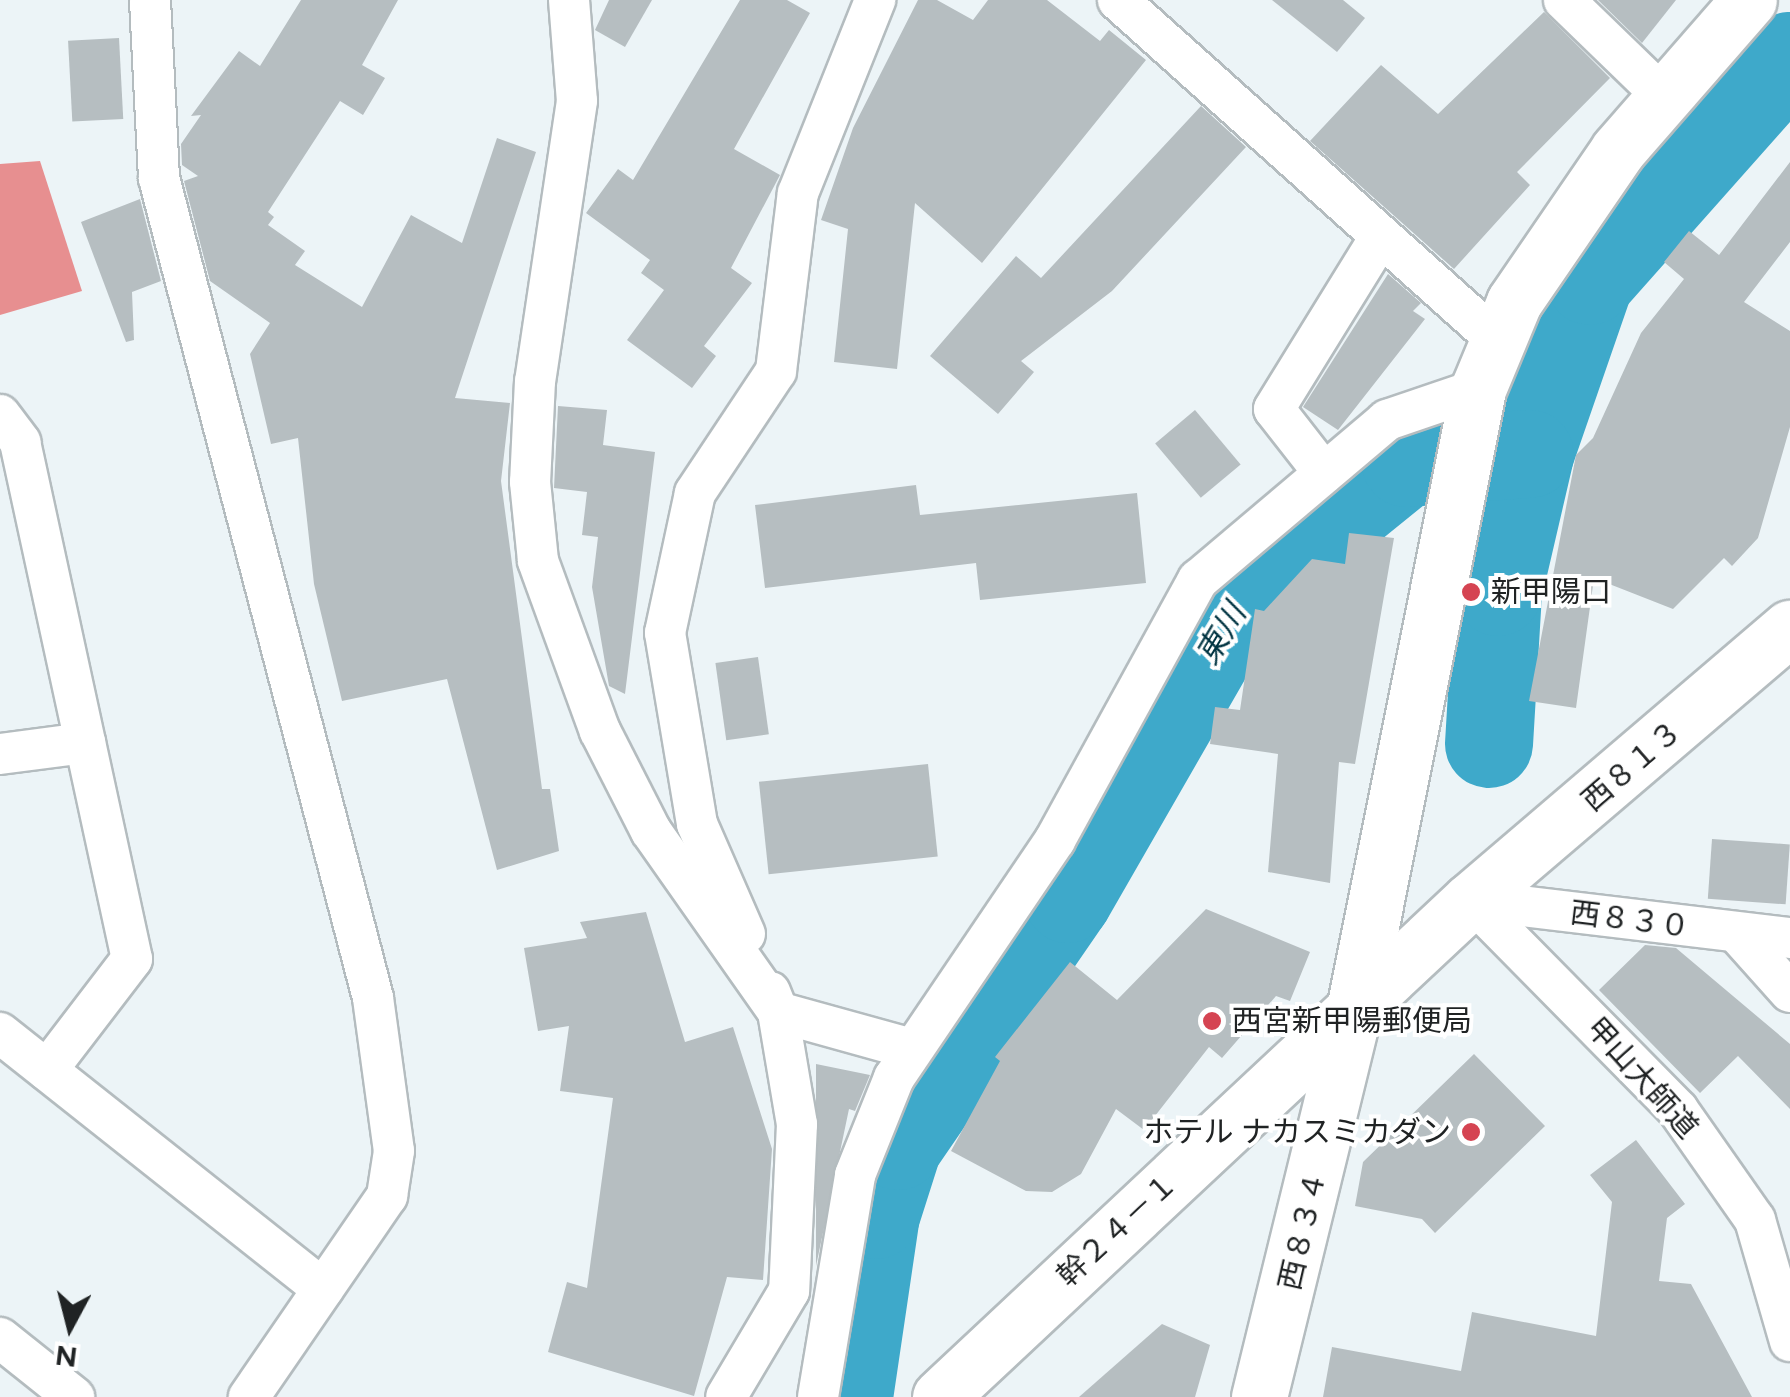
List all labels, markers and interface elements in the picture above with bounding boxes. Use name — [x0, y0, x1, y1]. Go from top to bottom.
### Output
place label: 新甲陽口 — [1491, 574, 1611, 610]
marker: 新甲陽口 — [1460, 581, 1482, 603]
water label: 東川 — [1188, 597, 1254, 671]
street label: 西８１３ — [1575, 713, 1689, 819]
street label: 西８３０ — [1568, 895, 1692, 945]
place label: 西宮新甲陽郵便局 — [1232, 1003, 1472, 1039]
marker: 西宮新甲陽郵便局 — [1201, 1010, 1223, 1032]
street label: 甲山大師道 — [1578, 1010, 1706, 1146]
place label: ホテル ナカスミカダン — [1144, 1114, 1451, 1150]
marker: ホテル ナカスミカダン — [1460, 1121, 1482, 1143]
street label: 幹２４－１ — [1050, 1166, 1184, 1294]
street label: 西８３４ — [1272, 1168, 1334, 1294]
north arrow — [20, 1277, 120, 1377]
text: N — [54, 1339, 79, 1375]

